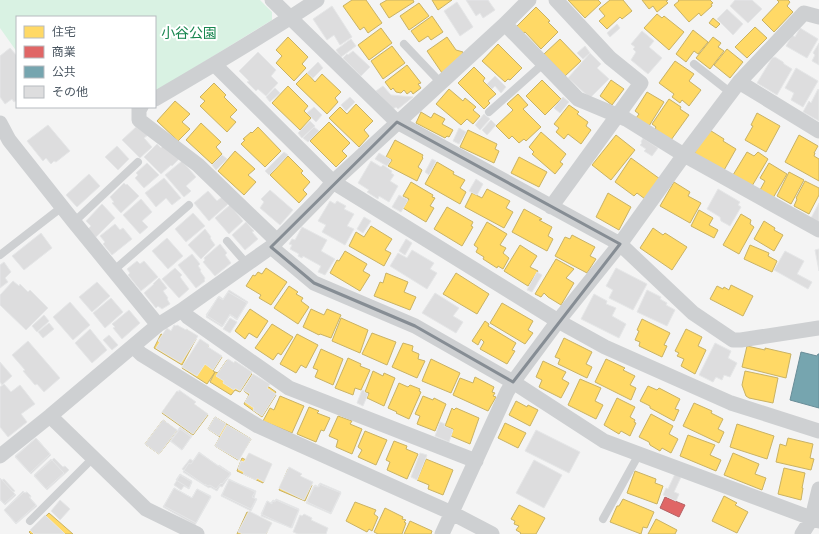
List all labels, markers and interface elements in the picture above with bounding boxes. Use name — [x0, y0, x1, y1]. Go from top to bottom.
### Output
legend — [16, 16, 156, 108]
text: 住宅 — [52, 23, 76, 41]
park label: 小谷公園 — [161, 23, 217, 43]
text: 商業 — [52, 43, 76, 61]
text: 公共 — [52, 63, 76, 81]
text: その他 — [52, 83, 88, 101]

